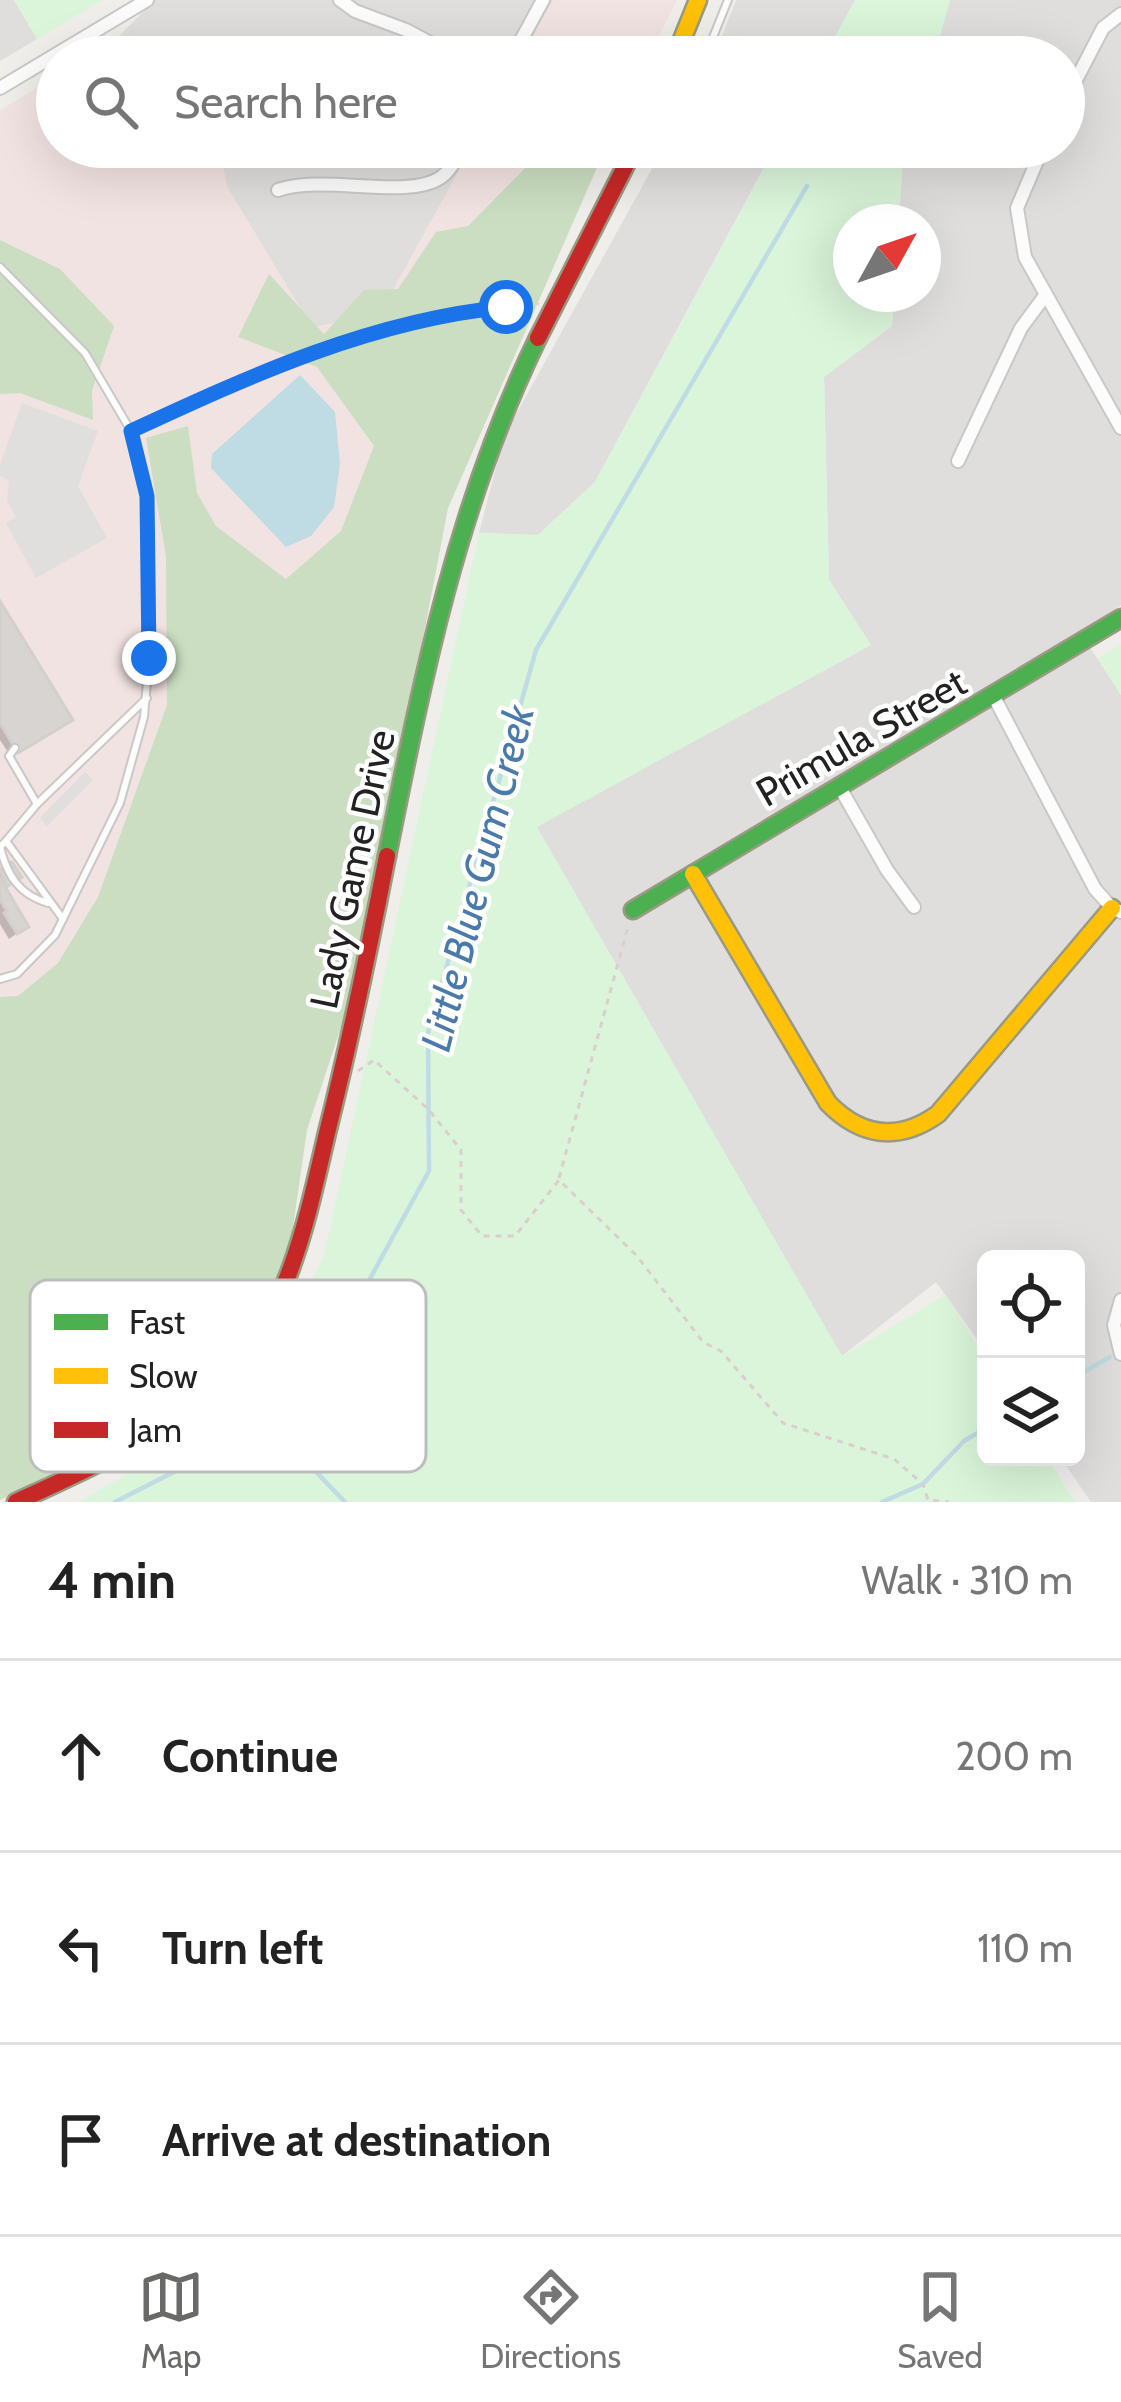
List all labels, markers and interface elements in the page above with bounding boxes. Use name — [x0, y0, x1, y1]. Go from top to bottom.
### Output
search box — [36, 36, 1085, 168]
icon: search — [78, 69, 144, 135]
text: Search here — [174, 75, 398, 129]
north arrow — [833, 204, 941, 312]
route start — [479, 280, 533, 334]
route end — [122, 631, 176, 685]
street label: Primula Street — [748, 658, 974, 816]
water label: Little Blue Gum Creek — [409, 699, 545, 1056]
street label: Lady Game Drive — [299, 725, 405, 1013]
map controls — [977, 1250, 1085, 1466]
button: locate — [977, 1250, 1085, 1358]
legend — [30, 1280, 426, 1472]
text: Fast — [129, 1302, 185, 1342]
text: Slow — [129, 1356, 198, 1396]
button: layers — [977, 1358, 1085, 1466]
text: Jam — [128, 1410, 182, 1450]
text: 4 min — [48, 1549, 176, 1611]
text: Walk · 310 m — [861, 1556, 1073, 1604]
icon: ahead — [48, 1723, 114, 1789]
text: Continue — [162, 1729, 338, 1783]
text: 200 m — [955, 1732, 1073, 1780]
icon: left — [48, 1915, 114, 1981]
text: Turn left — [162, 1921, 324, 1975]
text: 110 m — [977, 1924, 1073, 1972]
icon: arrive — [48, 2107, 114, 2173]
text: Arrive at destination — [162, 2113, 551, 2167]
tab: Map — [138, 2264, 204, 2376]
tab: Directions — [480, 2264, 621, 2376]
tab: Saved — [897, 2264, 983, 2376]

